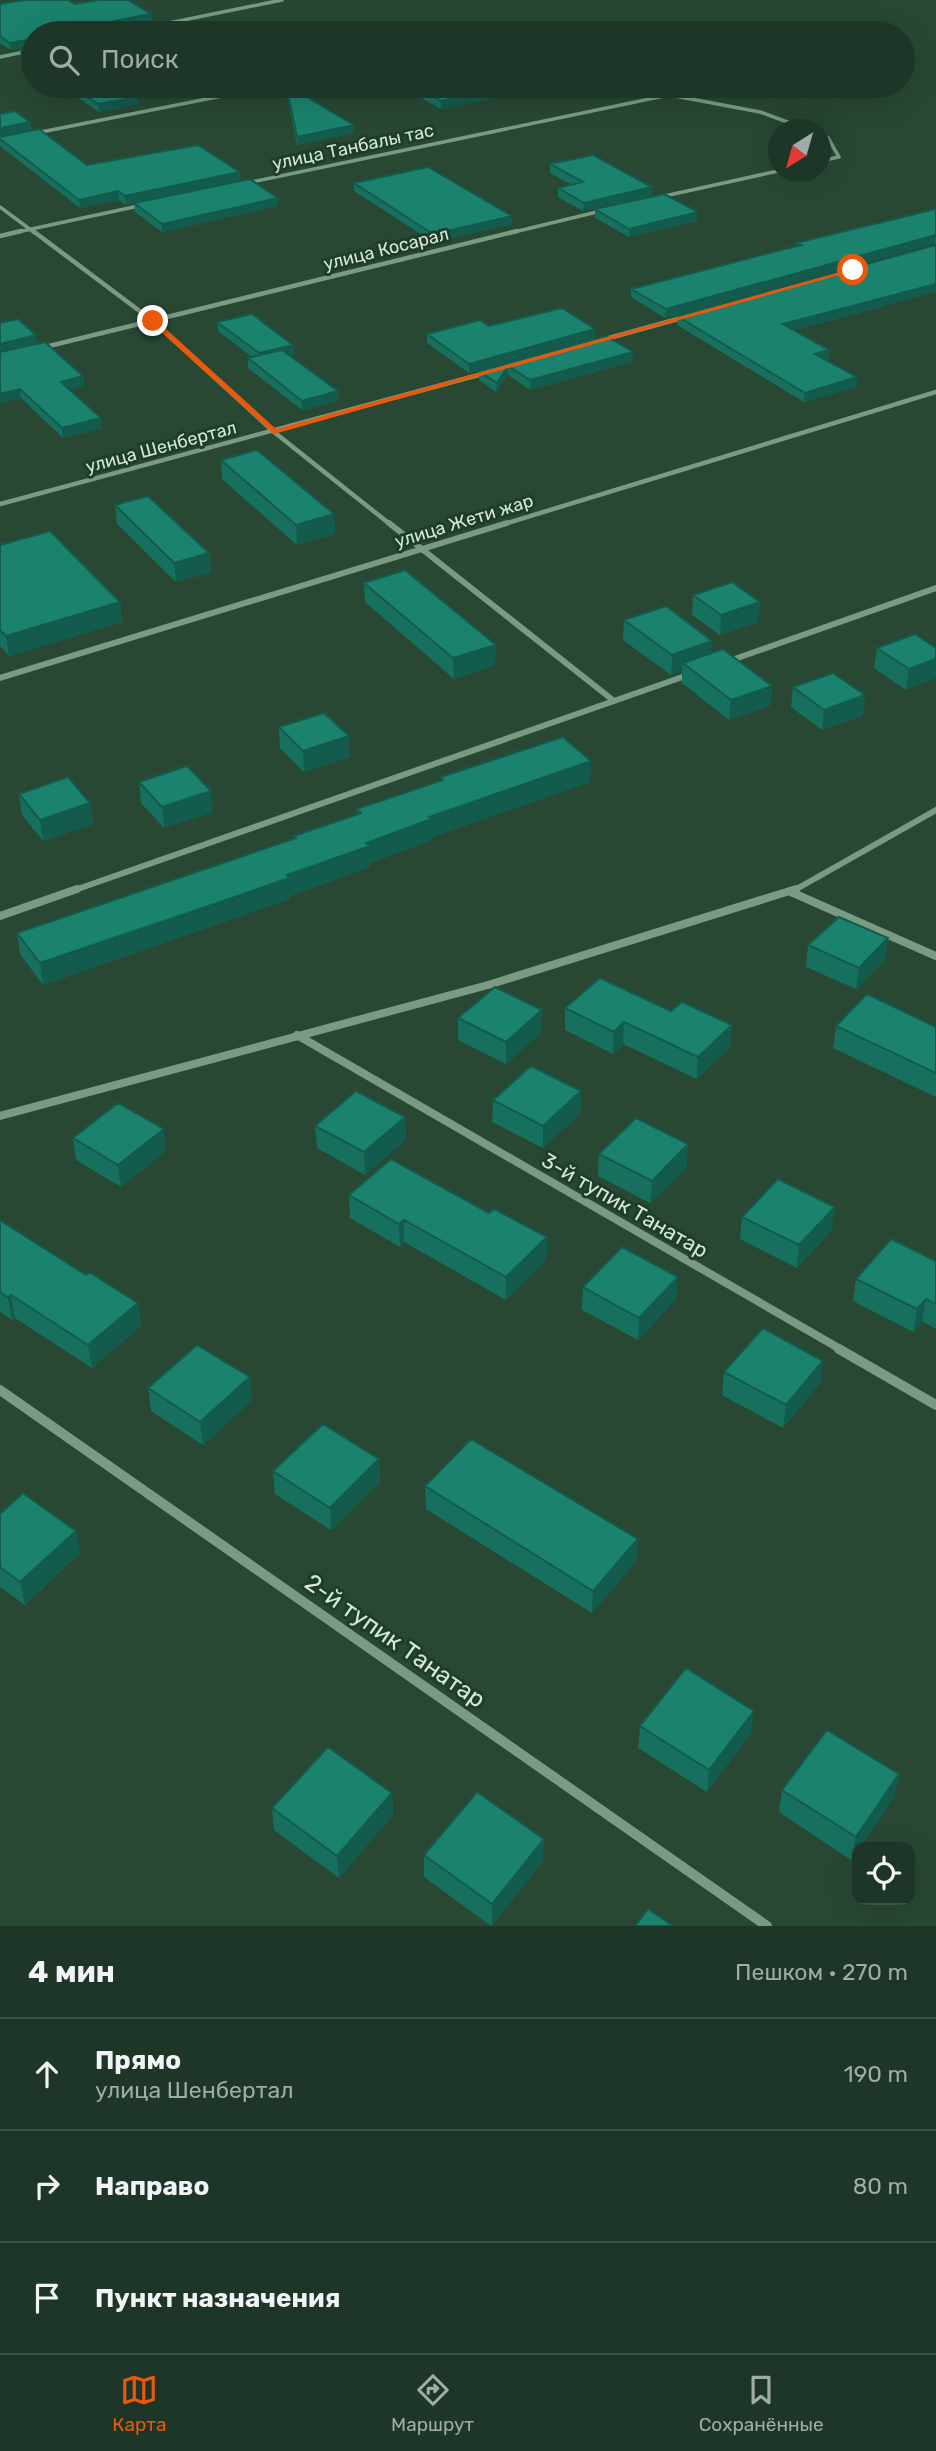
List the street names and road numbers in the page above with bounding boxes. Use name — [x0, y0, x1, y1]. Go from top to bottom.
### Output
street label: улица Танбалы тас — [270, 119, 436, 175]
street label: улица Косарал — [321, 223, 451, 275]
street label: улица Шенбертал — [83, 416, 239, 478]
street label: улица Жети жар — [392, 489, 536, 553]
street label: 3-й тупик Танатар — [538, 1147, 712, 1263]
street label: 2-й тупик Танатар — [300, 1568, 490, 1714]

